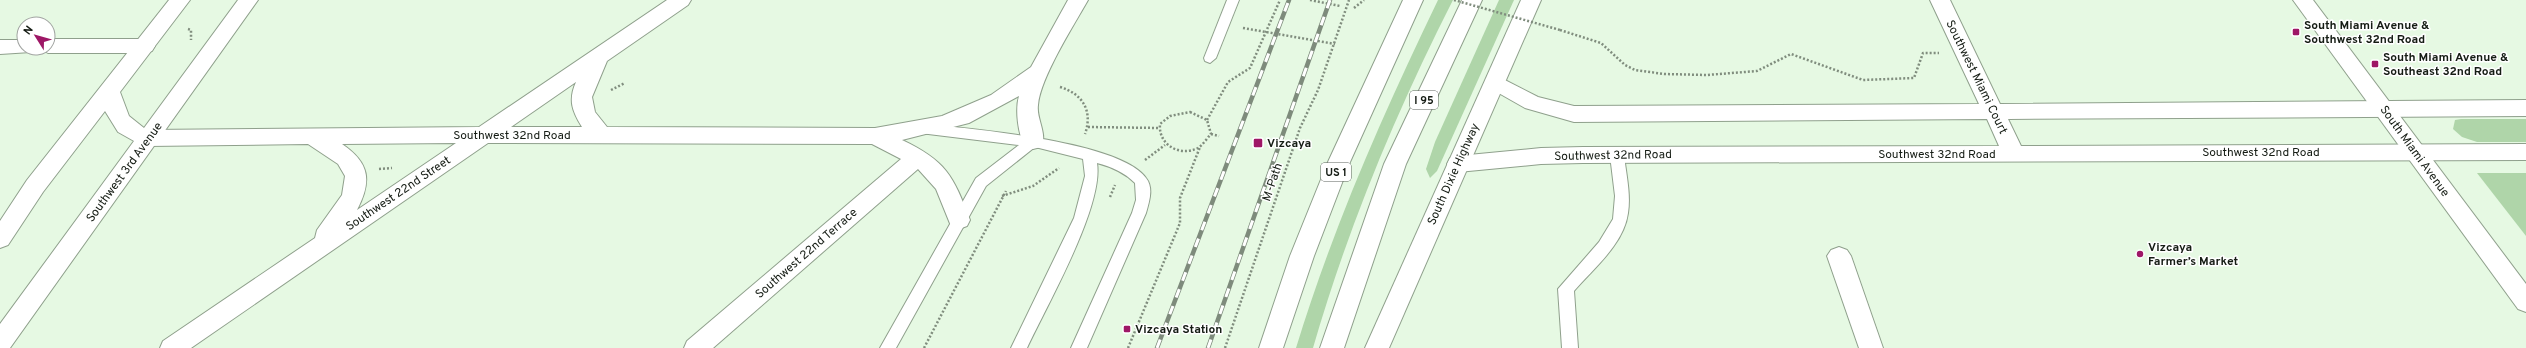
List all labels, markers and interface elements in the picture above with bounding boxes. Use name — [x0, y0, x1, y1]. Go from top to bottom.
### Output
north arrow — [16, 16, 56, 56]
street label: Southwest Miami Court — [1942, 18, 2011, 137]
place label: South Miami Avenue & Southwest 32nd Road — [2304, 18, 2430, 48]
text: N — [21, 23, 37, 38]
marker: South Miami Avenue & Southwest 32nd Road — [2291, 27, 2301, 37]
place label: South Miami Avenue & Southeast 32nd Road — [2383, 50, 2509, 80]
marker: South Miami Avenue & Southeast 32nd Road — [2370, 59, 2380, 69]
road number: I 95 — [1410, 91, 1438, 109]
street label: South Miami Avenue — [2376, 103, 2453, 200]
street label: Southwest 3rd Avenue — [83, 119, 166, 226]
street label: South Dixie Highway — [1424, 121, 1484, 228]
street label: Southwest 32nd Road — [453, 128, 571, 144]
place label: Vizcaya — [1267, 136, 1311, 152]
marker: Vizcaya — [1252, 137, 1264, 149]
street label: Southwest 32nd Road — [2202, 145, 2320, 161]
street label: Southwest 32nd Road — [1554, 147, 1672, 165]
street label: Southwest 32nd Road — [1878, 147, 1996, 163]
street label: Southwest 22nd Street — [343, 153, 454, 235]
street label: M-Path — [1259, 161, 1287, 204]
road number: US 1 — [1321, 163, 1351, 181]
street label: Southwest 22nd Terrace — [752, 205, 861, 303]
place label: Vizcaya Farmer’s Market — [2148, 240, 2239, 270]
marker: Vizcaya Farmer’s Market — [2135, 249, 2145, 259]
place label: Vizcaya Station — [1135, 322, 1222, 338]
marker: Vizcaya Station — [1122, 324, 1132, 334]

